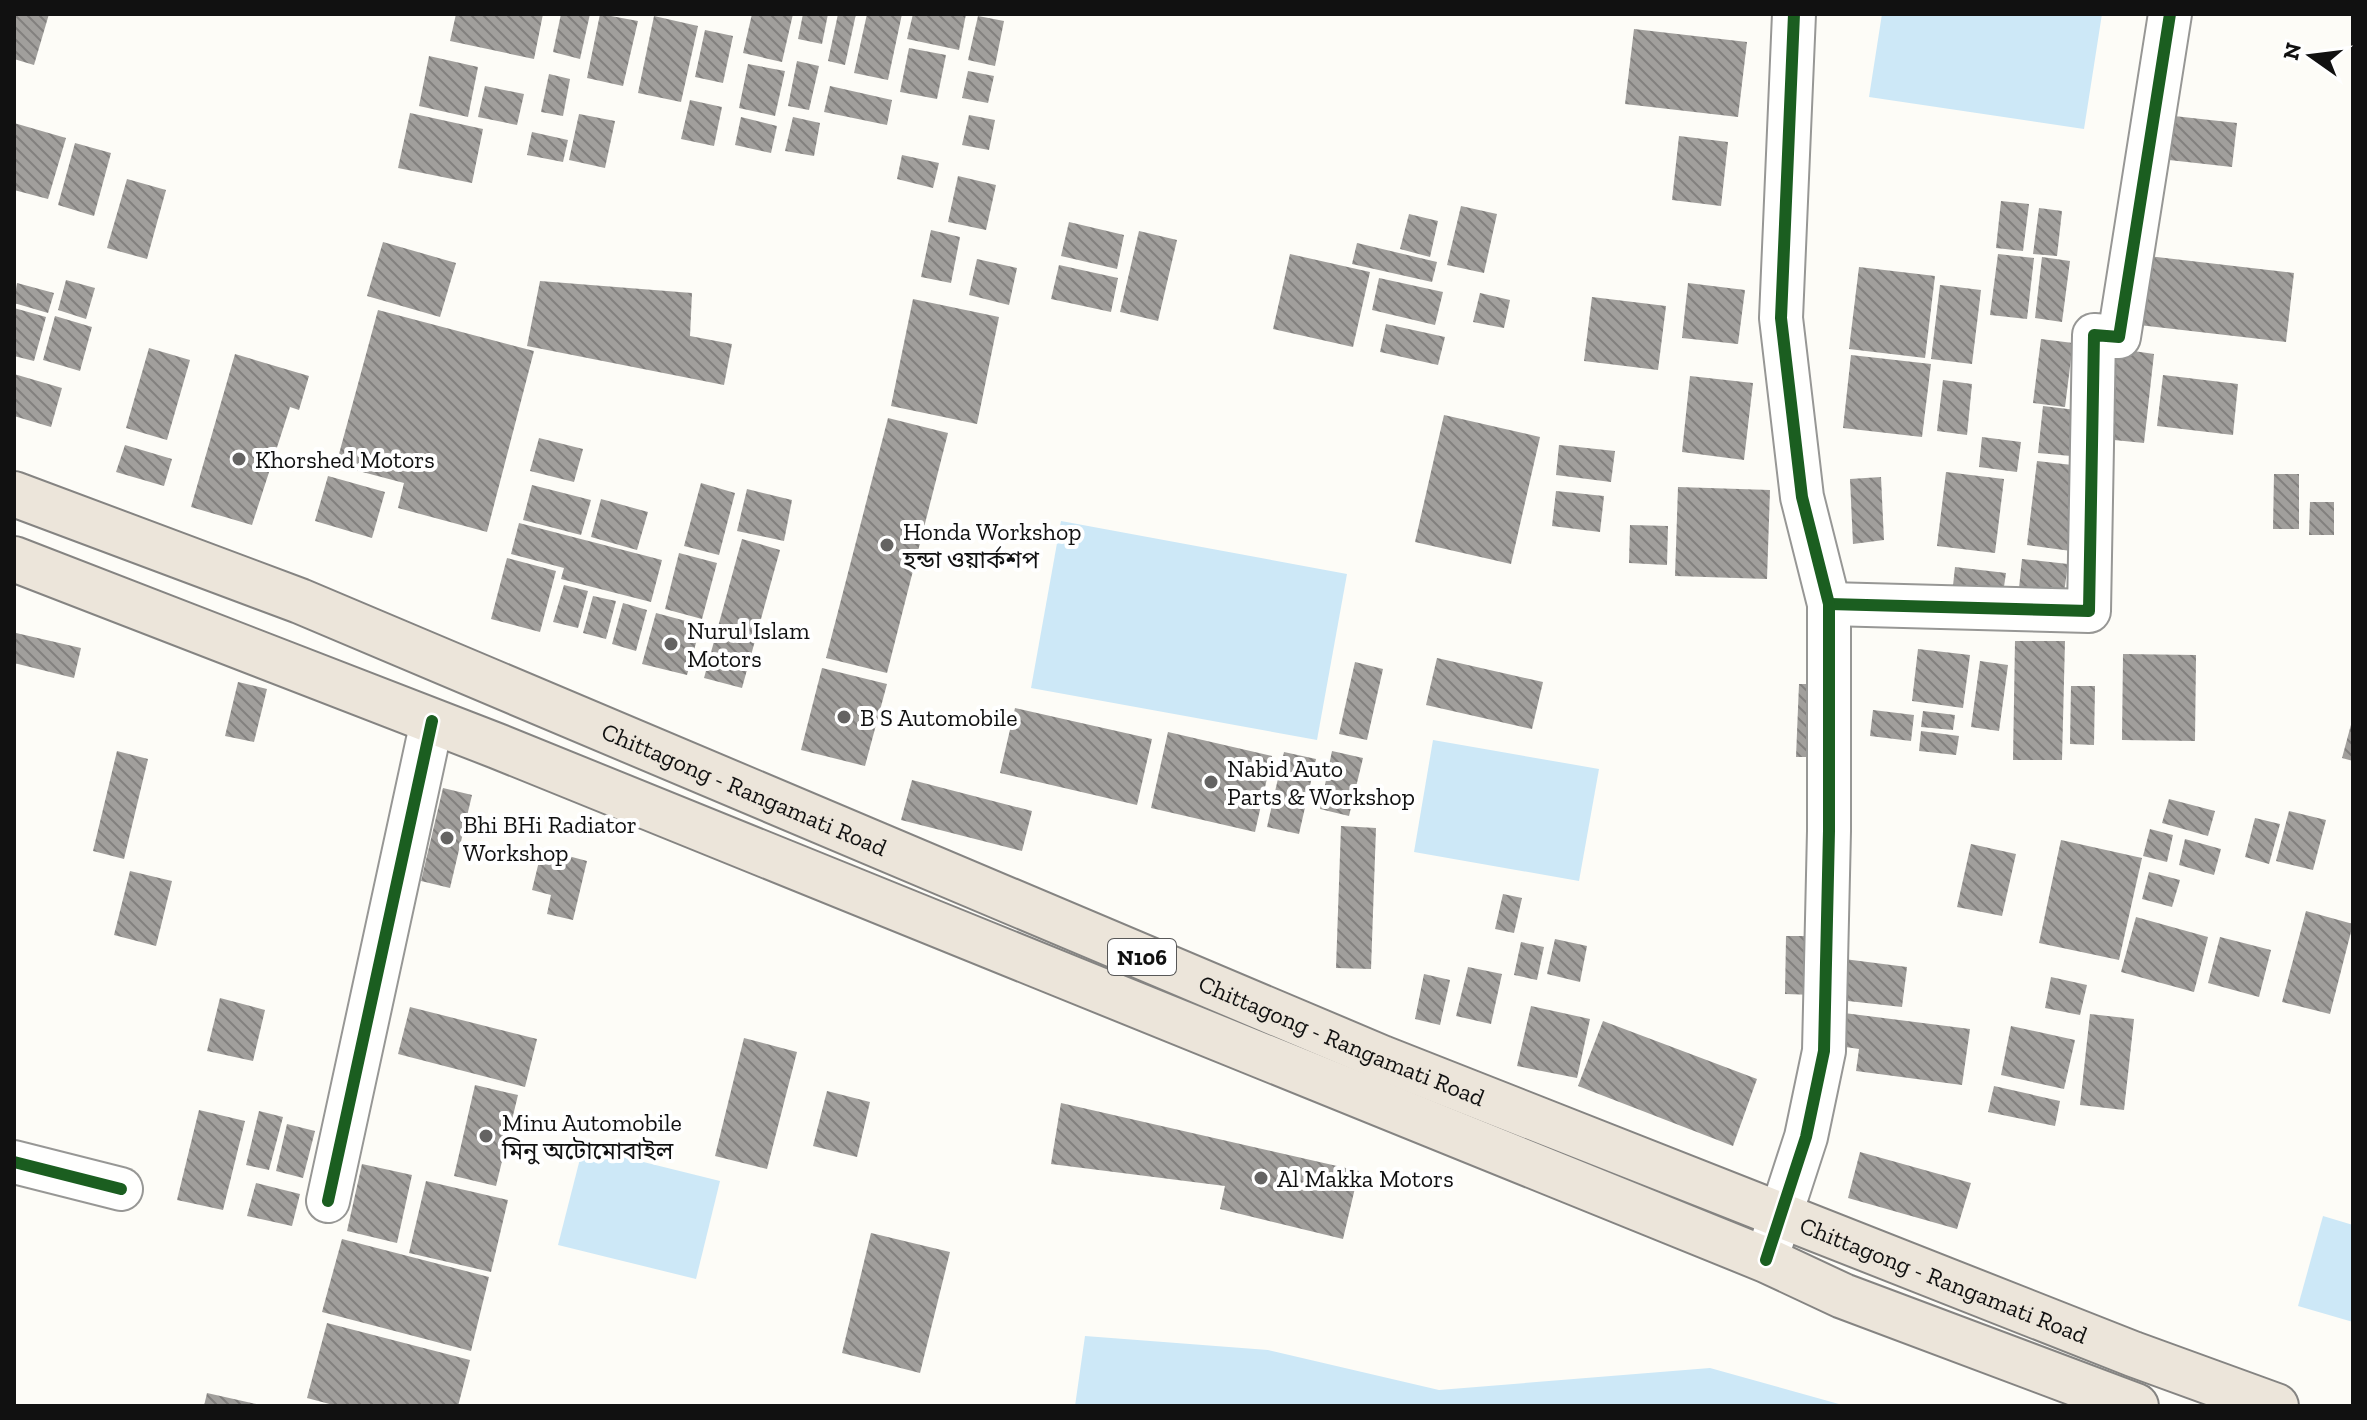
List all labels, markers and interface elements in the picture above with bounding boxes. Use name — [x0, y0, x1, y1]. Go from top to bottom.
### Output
north arrow — [2271, 16, 2351, 96]
text: N — [2277, 40, 2307, 63]
place label: Khorshed Motors — [255, 445, 435, 474]
marker: Khorshed Motors — [230, 450, 248, 468]
place label: Honda Workshop হন্ডা ওয়ার্কশপ — [902, 517, 1082, 574]
marker: Honda Workshop হন্ডা ওয়ার্কশপ — [878, 536, 896, 554]
place label: Nurul Islam Motors — [687, 616, 810, 673]
marker: Nurul Islam Motors — [662, 635, 680, 653]
place label: B S Automobile — [860, 703, 1018, 732]
marker: B S Automobile — [835, 708, 853, 726]
street label: Chittagong - Rangamati Road — [598, 716, 892, 862]
place label: Nabid Auto Parts & Workshop — [1227, 754, 1415, 811]
marker: Nabid Auto Parts & Workshop — [1202, 773, 1220, 791]
place label: Bhi BHi Radiator Workshop — [463, 810, 637, 867]
marker: Bhi BHi Radiator Workshop — [438, 829, 456, 847]
road number: N106 — [1108, 939, 1176, 975]
street label: Chittagong - Rangamati Road — [1195, 968, 1489, 1112]
place label: Minu Automobile মিনু অটোমোবাইল — [501, 1108, 682, 1165]
marker: Minu Automobile মিনু অটোমোবাইল — [477, 1127, 495, 1145]
place label: Al Makka Motors — [1277, 1164, 1454, 1193]
marker: Al Makka Motors — [1252, 1169, 1270, 1187]
street label: Chittagong - Rangamati Road — [1796, 1210, 2092, 1349]

